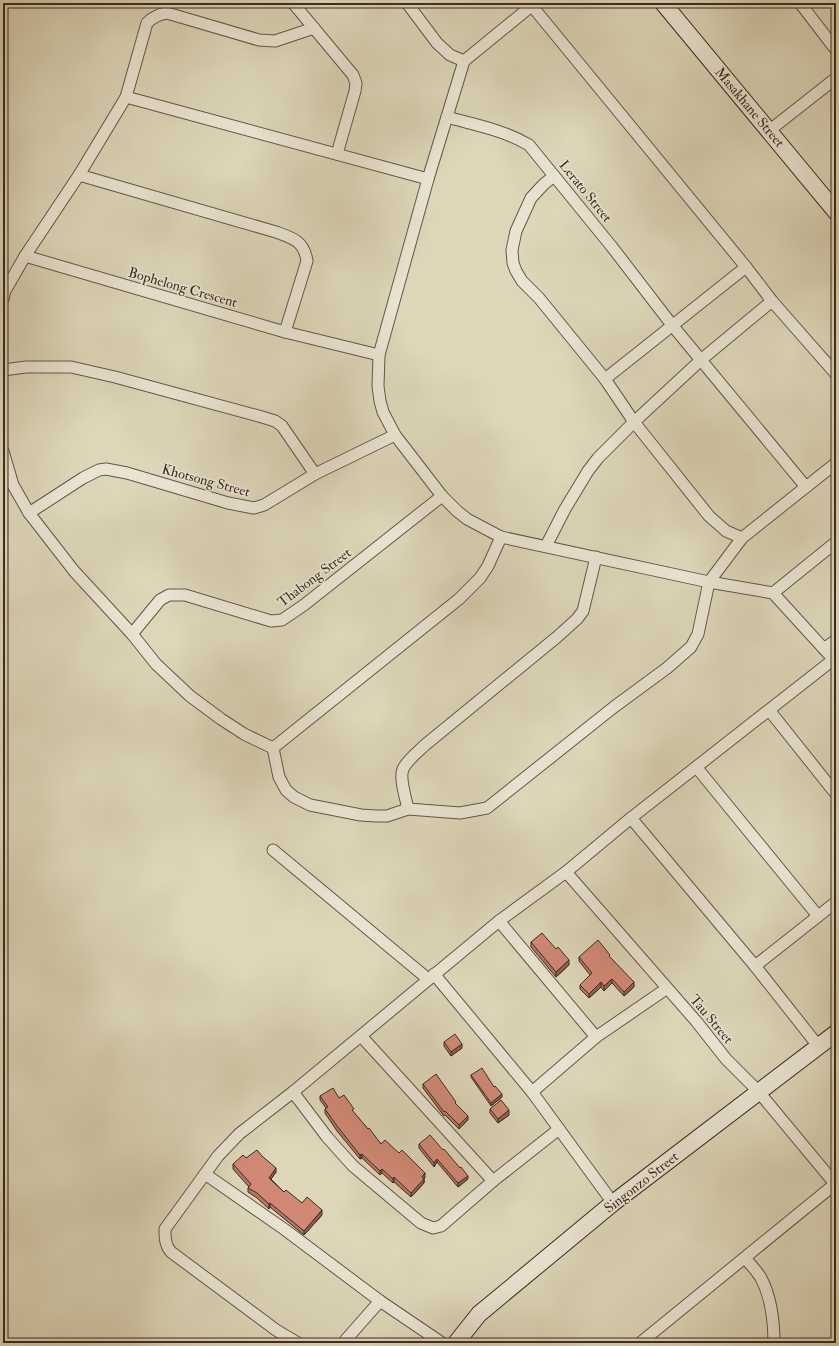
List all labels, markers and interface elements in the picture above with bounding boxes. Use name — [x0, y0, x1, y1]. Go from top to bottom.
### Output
street label: Masakhane Street — [711, 64, 788, 151]
street label: Lerato Street — [555, 157, 616, 226]
street label: Bophelong Crescent — [126, 264, 240, 312]
street label: Khotsong Street — [160, 461, 252, 501]
street label: Thabong Street — [274, 544, 355, 611]
street label: Tau Street — [686, 991, 737, 1048]
street label: Singonzo Street — [601, 1148, 682, 1217]

